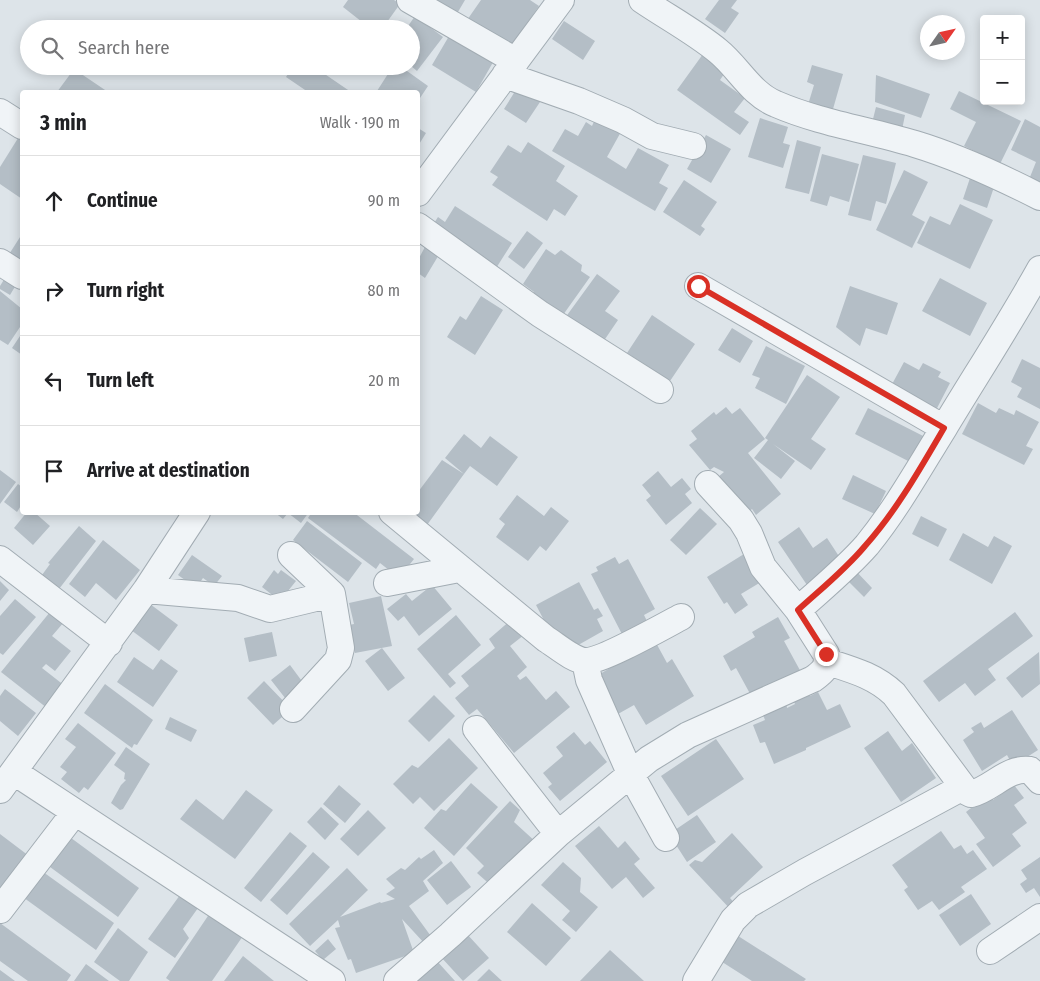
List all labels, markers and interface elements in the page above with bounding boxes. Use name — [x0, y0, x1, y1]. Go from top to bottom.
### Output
north arrow — [920, 15, 965, 60]
map controls — [980, 15, 1025, 105]
button: + — [980, 15, 1025, 60]
search box — [20, 20, 420, 75]
icon: search — [38, 34, 66, 62]
text: Search here — [78, 36, 170, 59]
button: − — [980, 60, 1025, 105]
text: 3 min — [40, 110, 87, 136]
text: Walk · 190 m — [320, 113, 400, 132]
icon: ahead — [40, 187, 68, 215]
text: Continue — [87, 189, 158, 212]
text: 90 m — [368, 191, 400, 210]
route start — [687, 275, 710, 298]
icon: right — [40, 277, 68, 305]
text: Turn right — [87, 279, 164, 302]
text: 80 m — [368, 281, 400, 300]
icon: left — [40, 367, 68, 395]
text: Turn left — [87, 369, 154, 392]
text: 20 m — [369, 371, 400, 390]
icon: arrive — [40, 457, 68, 485]
text: Arrive at destination — [87, 459, 250, 482]
route end — [815, 643, 838, 666]

